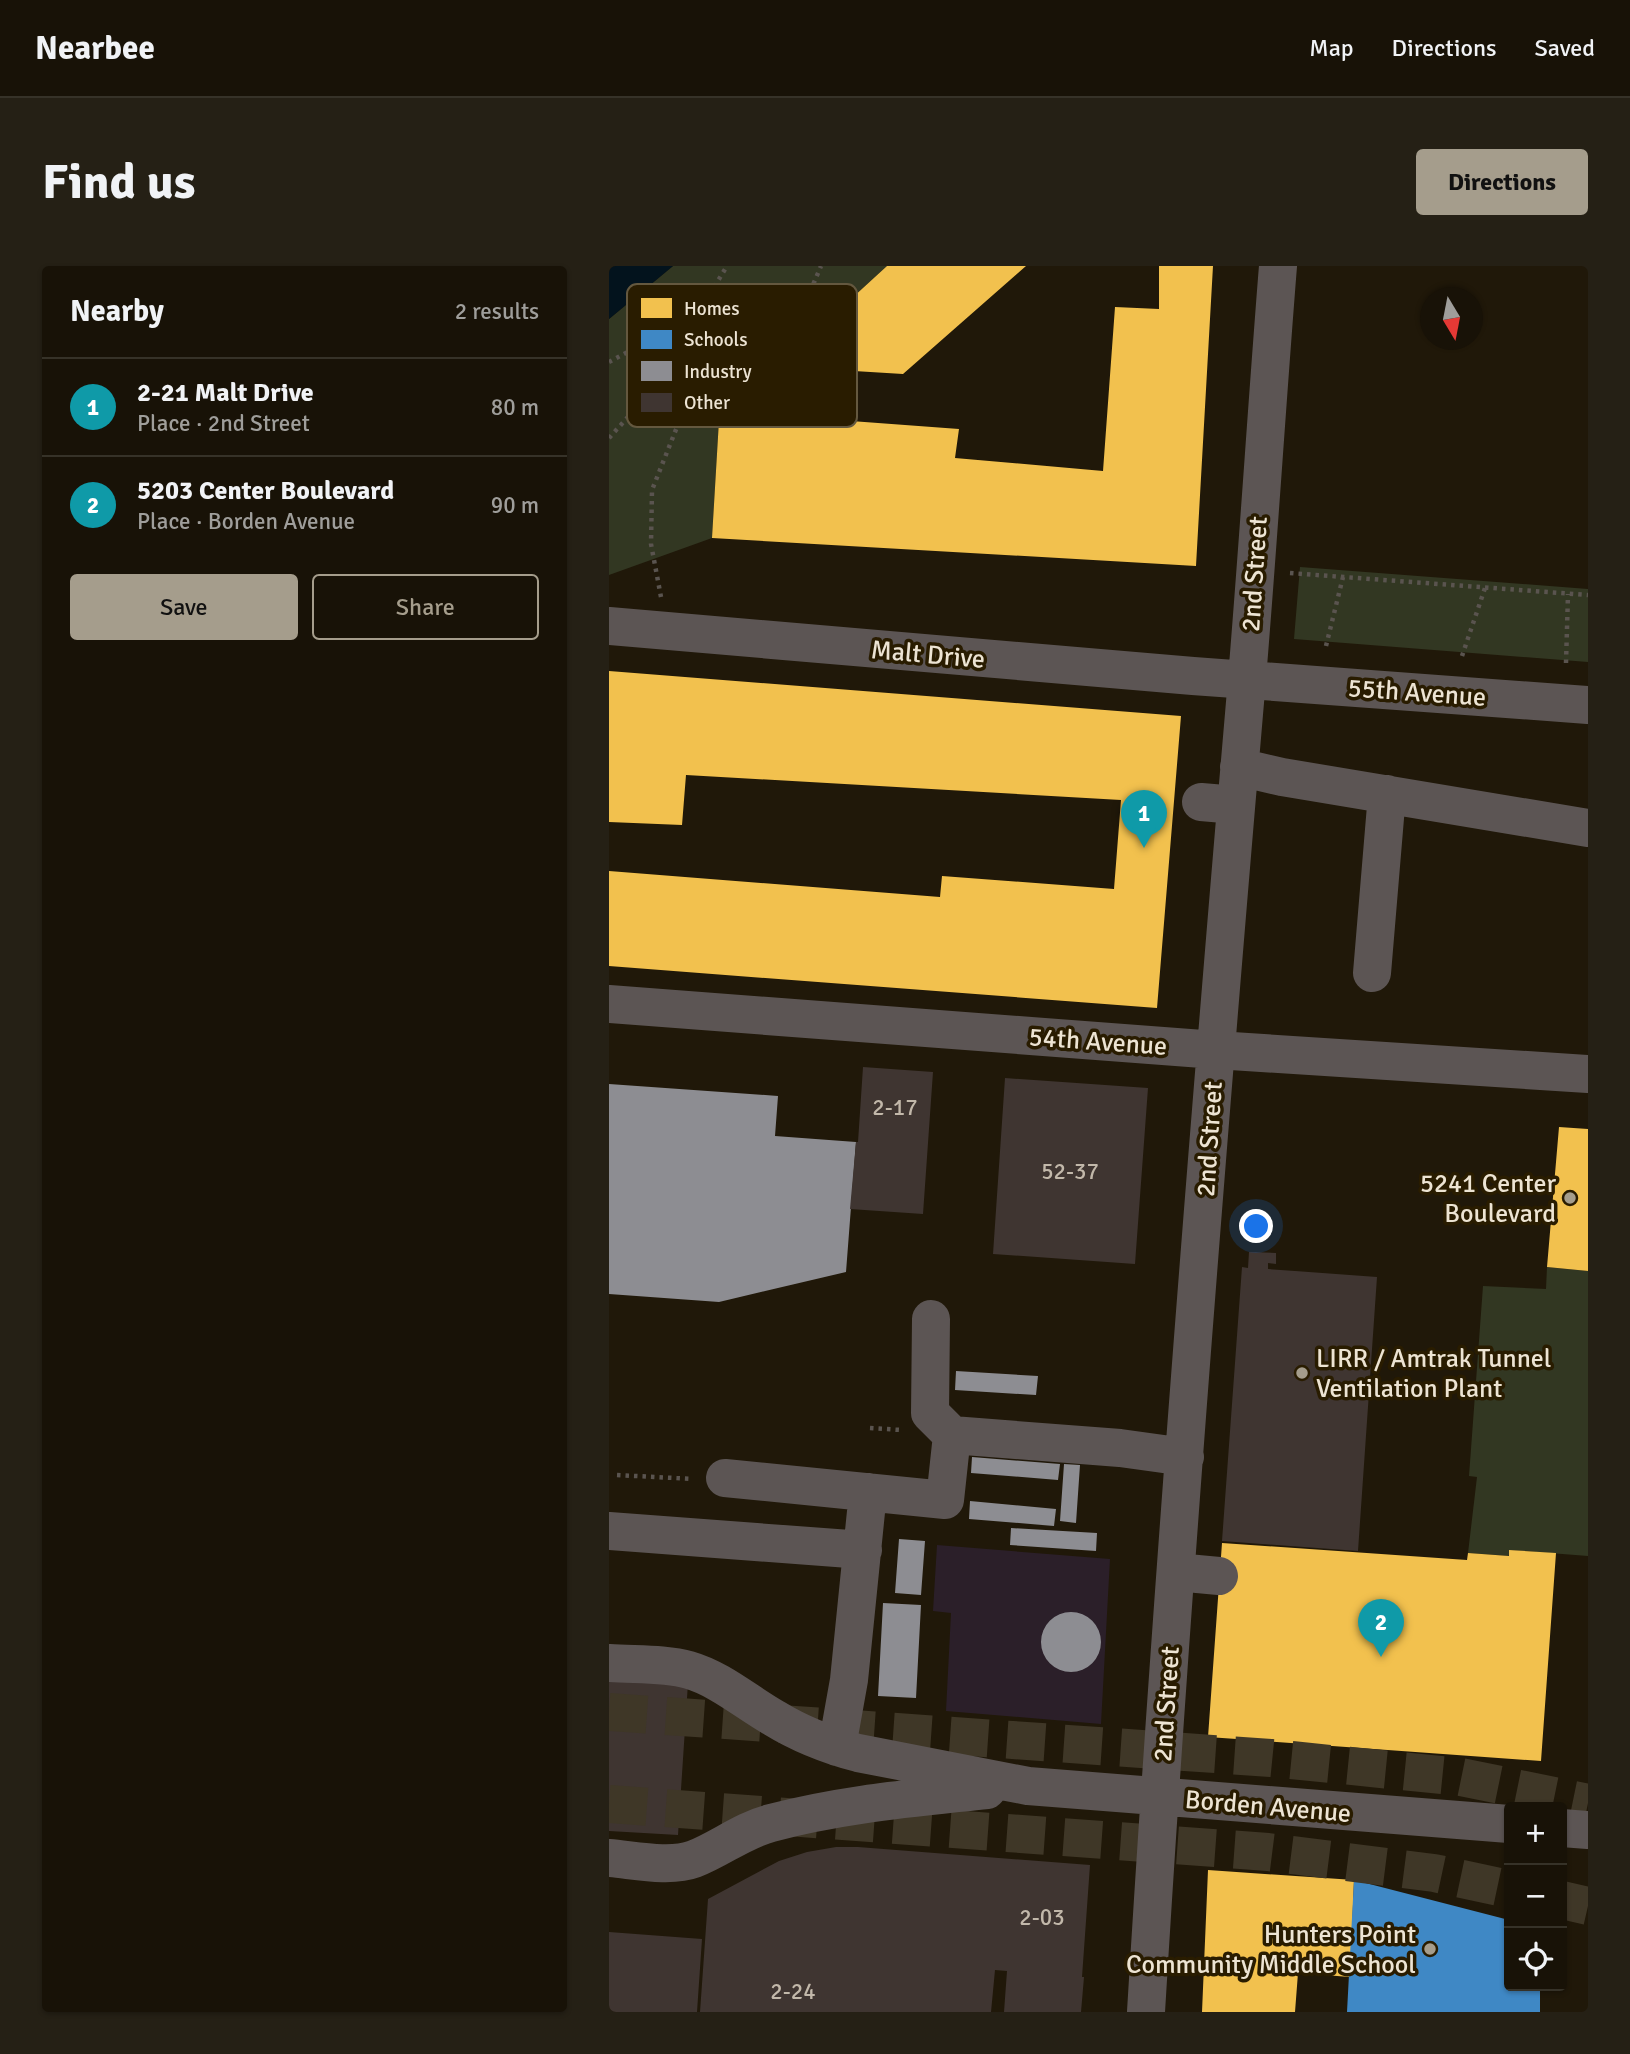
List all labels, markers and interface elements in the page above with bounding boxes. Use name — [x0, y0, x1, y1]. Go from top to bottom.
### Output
text: Nearbee — [35, 28, 155, 69]
text: Map — [1309, 33, 1354, 63]
text: Directions — [1392, 33, 1497, 63]
text: Saved — [1535, 33, 1595, 63]
button: Directions — [1416, 149, 1588, 215]
text: Find us — [42, 152, 195, 212]
legend — [627, 284, 857, 427]
north arrow — [1420, 287, 1483, 350]
text: Nearby — [70, 293, 164, 330]
text: 2 results — [455, 297, 539, 326]
text: Homes — [684, 297, 740, 321]
text: Schools — [684, 328, 748, 352]
text: Industry — [684, 360, 752, 384]
text: 2-21 Malt Drive — [137, 377, 314, 409]
text: Other — [684, 391, 730, 415]
text: 1 — [87, 393, 99, 422]
text: 80 m — [491, 393, 539, 422]
text: Place · 2nd Street — [137, 409, 310, 438]
text: 5203 Center Boulevard — [137, 475, 394, 507]
text: 2 — [87, 491, 99, 520]
text: 90 m — [491, 491, 539, 520]
text: Place · Borden Avenue — [137, 507, 355, 536]
street label: 2nd Street — [1235, 515, 1275, 633]
button: Save — [70, 574, 298, 640]
button: Share — [312, 574, 539, 640]
street label: Malt Drive — [870, 634, 986, 676]
street label: 55th Avenue — [1347, 672, 1487, 714]
pin: 1 — [1121, 790, 1167, 848]
street label: 54th Avenue — [1028, 1021, 1168, 1063]
street label: 2nd Street — [1190, 1080, 1230, 1198]
house number: 2-17 — [872, 1093, 918, 1122]
house number: 52-37 — [1041, 1157, 1099, 1186]
place label: 5241 Center Boulevard — [1420, 1168, 1556, 1230]
marker: 5241 Center Boulevard — [1562, 1190, 1578, 1206]
your location — [1239, 1209, 1273, 1243]
place label: LIRR / Amtrak Tunnel Ventilation Plant — [1316, 1343, 1552, 1405]
marker: LIRR / Amtrak Tunnel Ventilation Plant — [1294, 1365, 1310, 1381]
pin: 2 — [1358, 1599, 1404, 1657]
street label: 2nd Street — [1147, 1645, 1187, 1763]
street label: Borden Avenue — [1184, 1784, 1352, 1830]
map controls — [1504, 1802, 1567, 1991]
button: + — [1504, 1802, 1567, 1865]
button: − — [1504, 1865, 1567, 1928]
house number: 2-03 — [1019, 1903, 1065, 1932]
place label: Hunters Point Community Middle School — [1126, 1919, 1416, 1981]
button: locate — [1504, 1928, 1567, 1991]
marker: Hunters Point Community Middle School — [1422, 1941, 1438, 1957]
house number: 2-24 — [770, 1977, 816, 2006]

